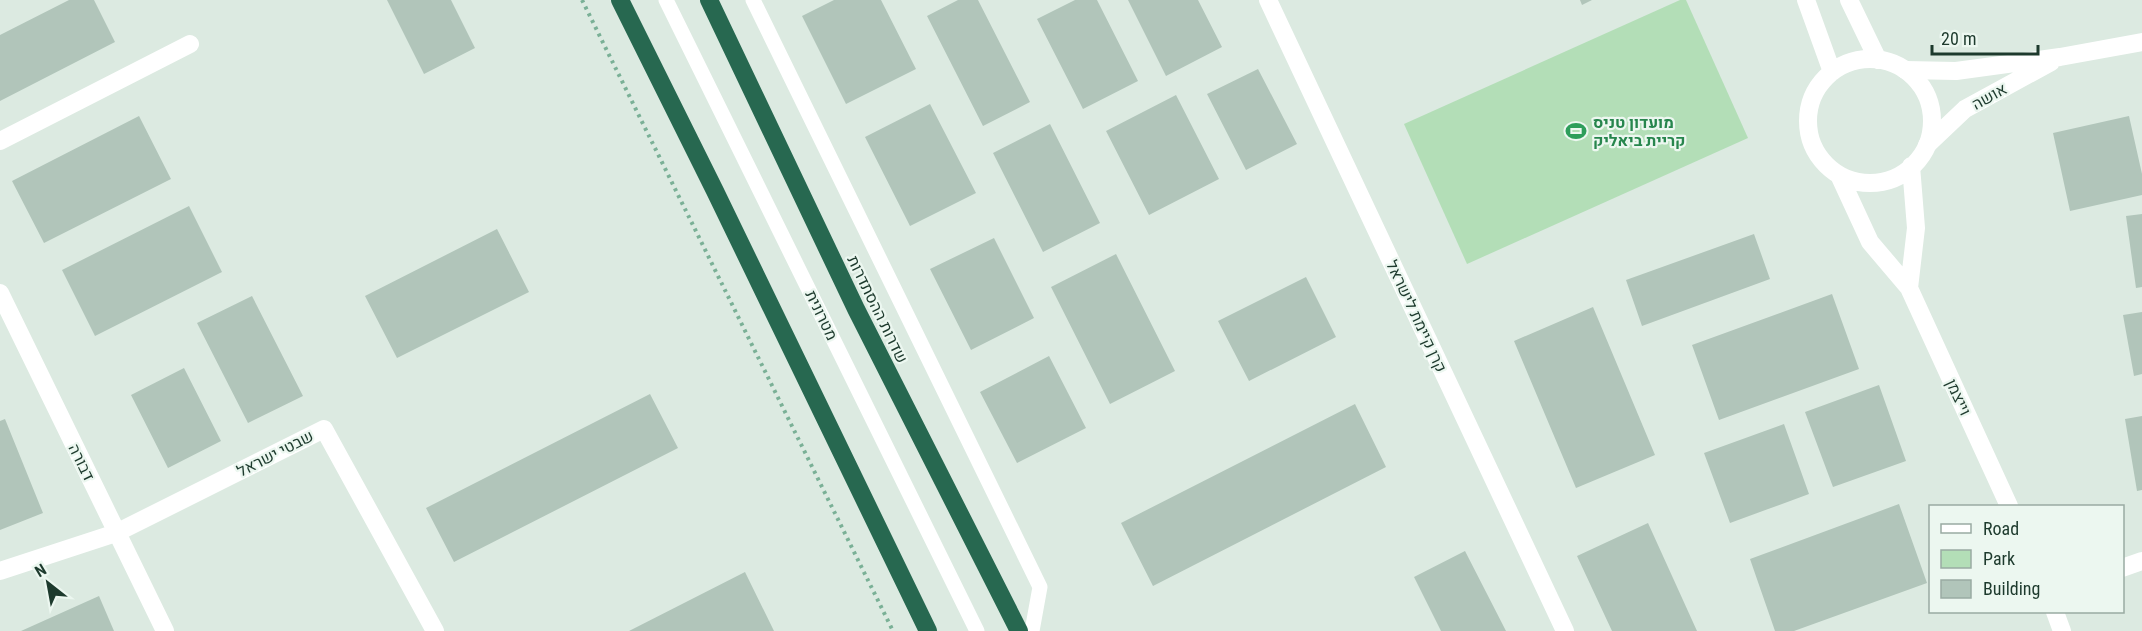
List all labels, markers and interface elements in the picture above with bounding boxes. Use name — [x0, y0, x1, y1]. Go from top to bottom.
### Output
scale bar — [1932, 18, 2038, 56]
text: 20 m — [1941, 28, 1976, 49]
street label: אושה — [1968, 79, 2010, 114]
place label: מועדון טניס קריית ביאליק — [1593, 113, 1686, 150]
sports icon: מועדון טניס קריית ביאליק — [1564, 119, 1588, 143]
street label: שדרות ההסתדרות — [843, 252, 912, 366]
street label: קרן קיימת לישראל — [1382, 257, 1451, 375]
street label: מטרונית — [801, 287, 842, 343]
street label: וייצמן — [1942, 376, 1975, 418]
street label: שבטי ישראל — [234, 426, 317, 481]
street label: דבורה — [65, 441, 99, 484]
legend — [1929, 505, 2124, 613]
text: Road — [1983, 518, 2019, 539]
text: Park — [1983, 548, 2015, 569]
north arrow — [18, 553, 78, 613]
text: N — [31, 560, 50, 581]
text: Building — [1983, 578, 2040, 599]

